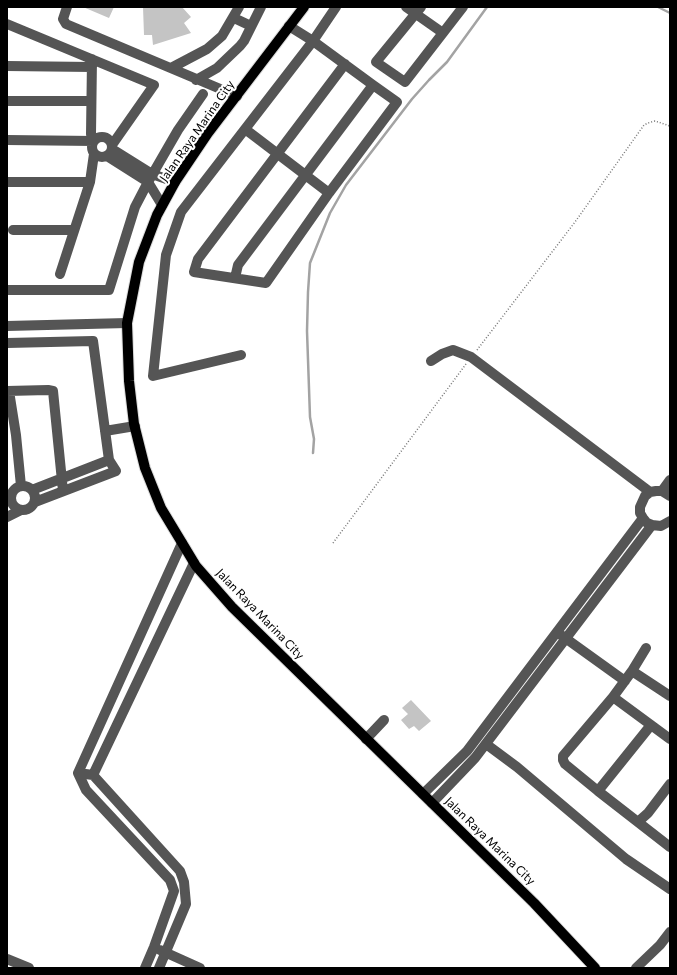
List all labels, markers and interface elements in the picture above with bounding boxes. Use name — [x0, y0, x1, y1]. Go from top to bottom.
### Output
street label: Jalan Raya Marina City — [157, 78, 237, 184]
street label: Jalan Raya Marina City — [213, 566, 307, 662]
street label: Jalan Raya Marina City — [442, 794, 538, 888]

